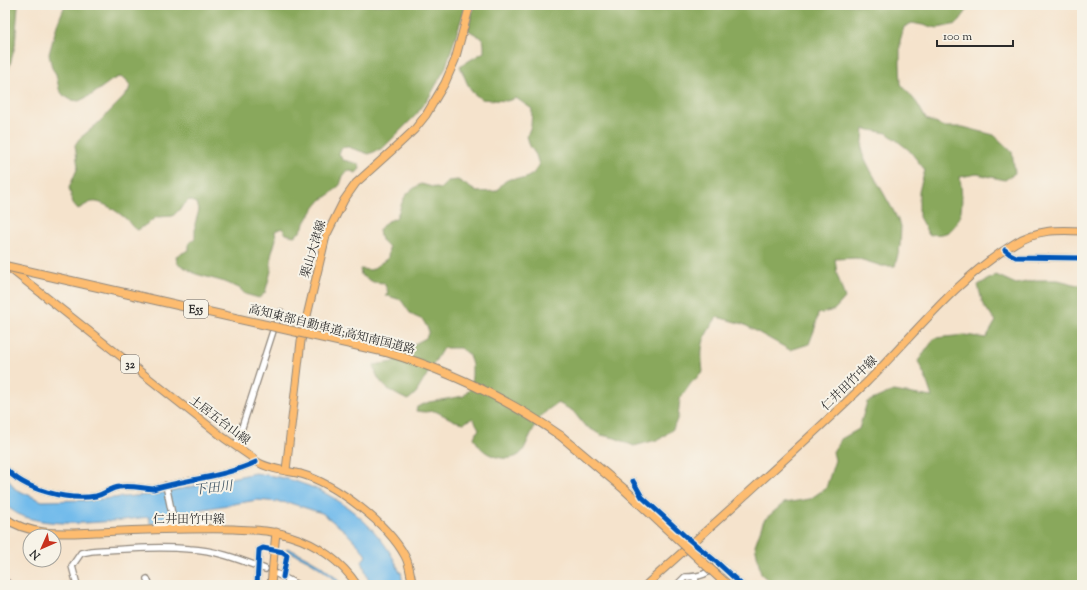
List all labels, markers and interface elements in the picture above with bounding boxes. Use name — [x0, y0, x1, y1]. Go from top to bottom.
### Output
scale bar — [937, 22, 1013, 48]
text: 100 m — [943, 28, 972, 46]
street label: 栗山大津線 — [297, 218, 331, 281]
road number: E55 — [184, 300, 208, 318]
street label: 高知東部自動車道;高知南国道路 — [247, 301, 417, 359]
street label: 仁井田竹中線 — [818, 352, 882, 415]
road number: 32 — [121, 355, 139, 373]
street label: 土居五台山線 — [185, 392, 254, 450]
water label: 下田川 — [193, 477, 236, 500]
street label: 仁井田竹中線 — [153, 511, 225, 529]
north arrow — [22, 528, 62, 568]
text: N — [27, 545, 45, 564]

